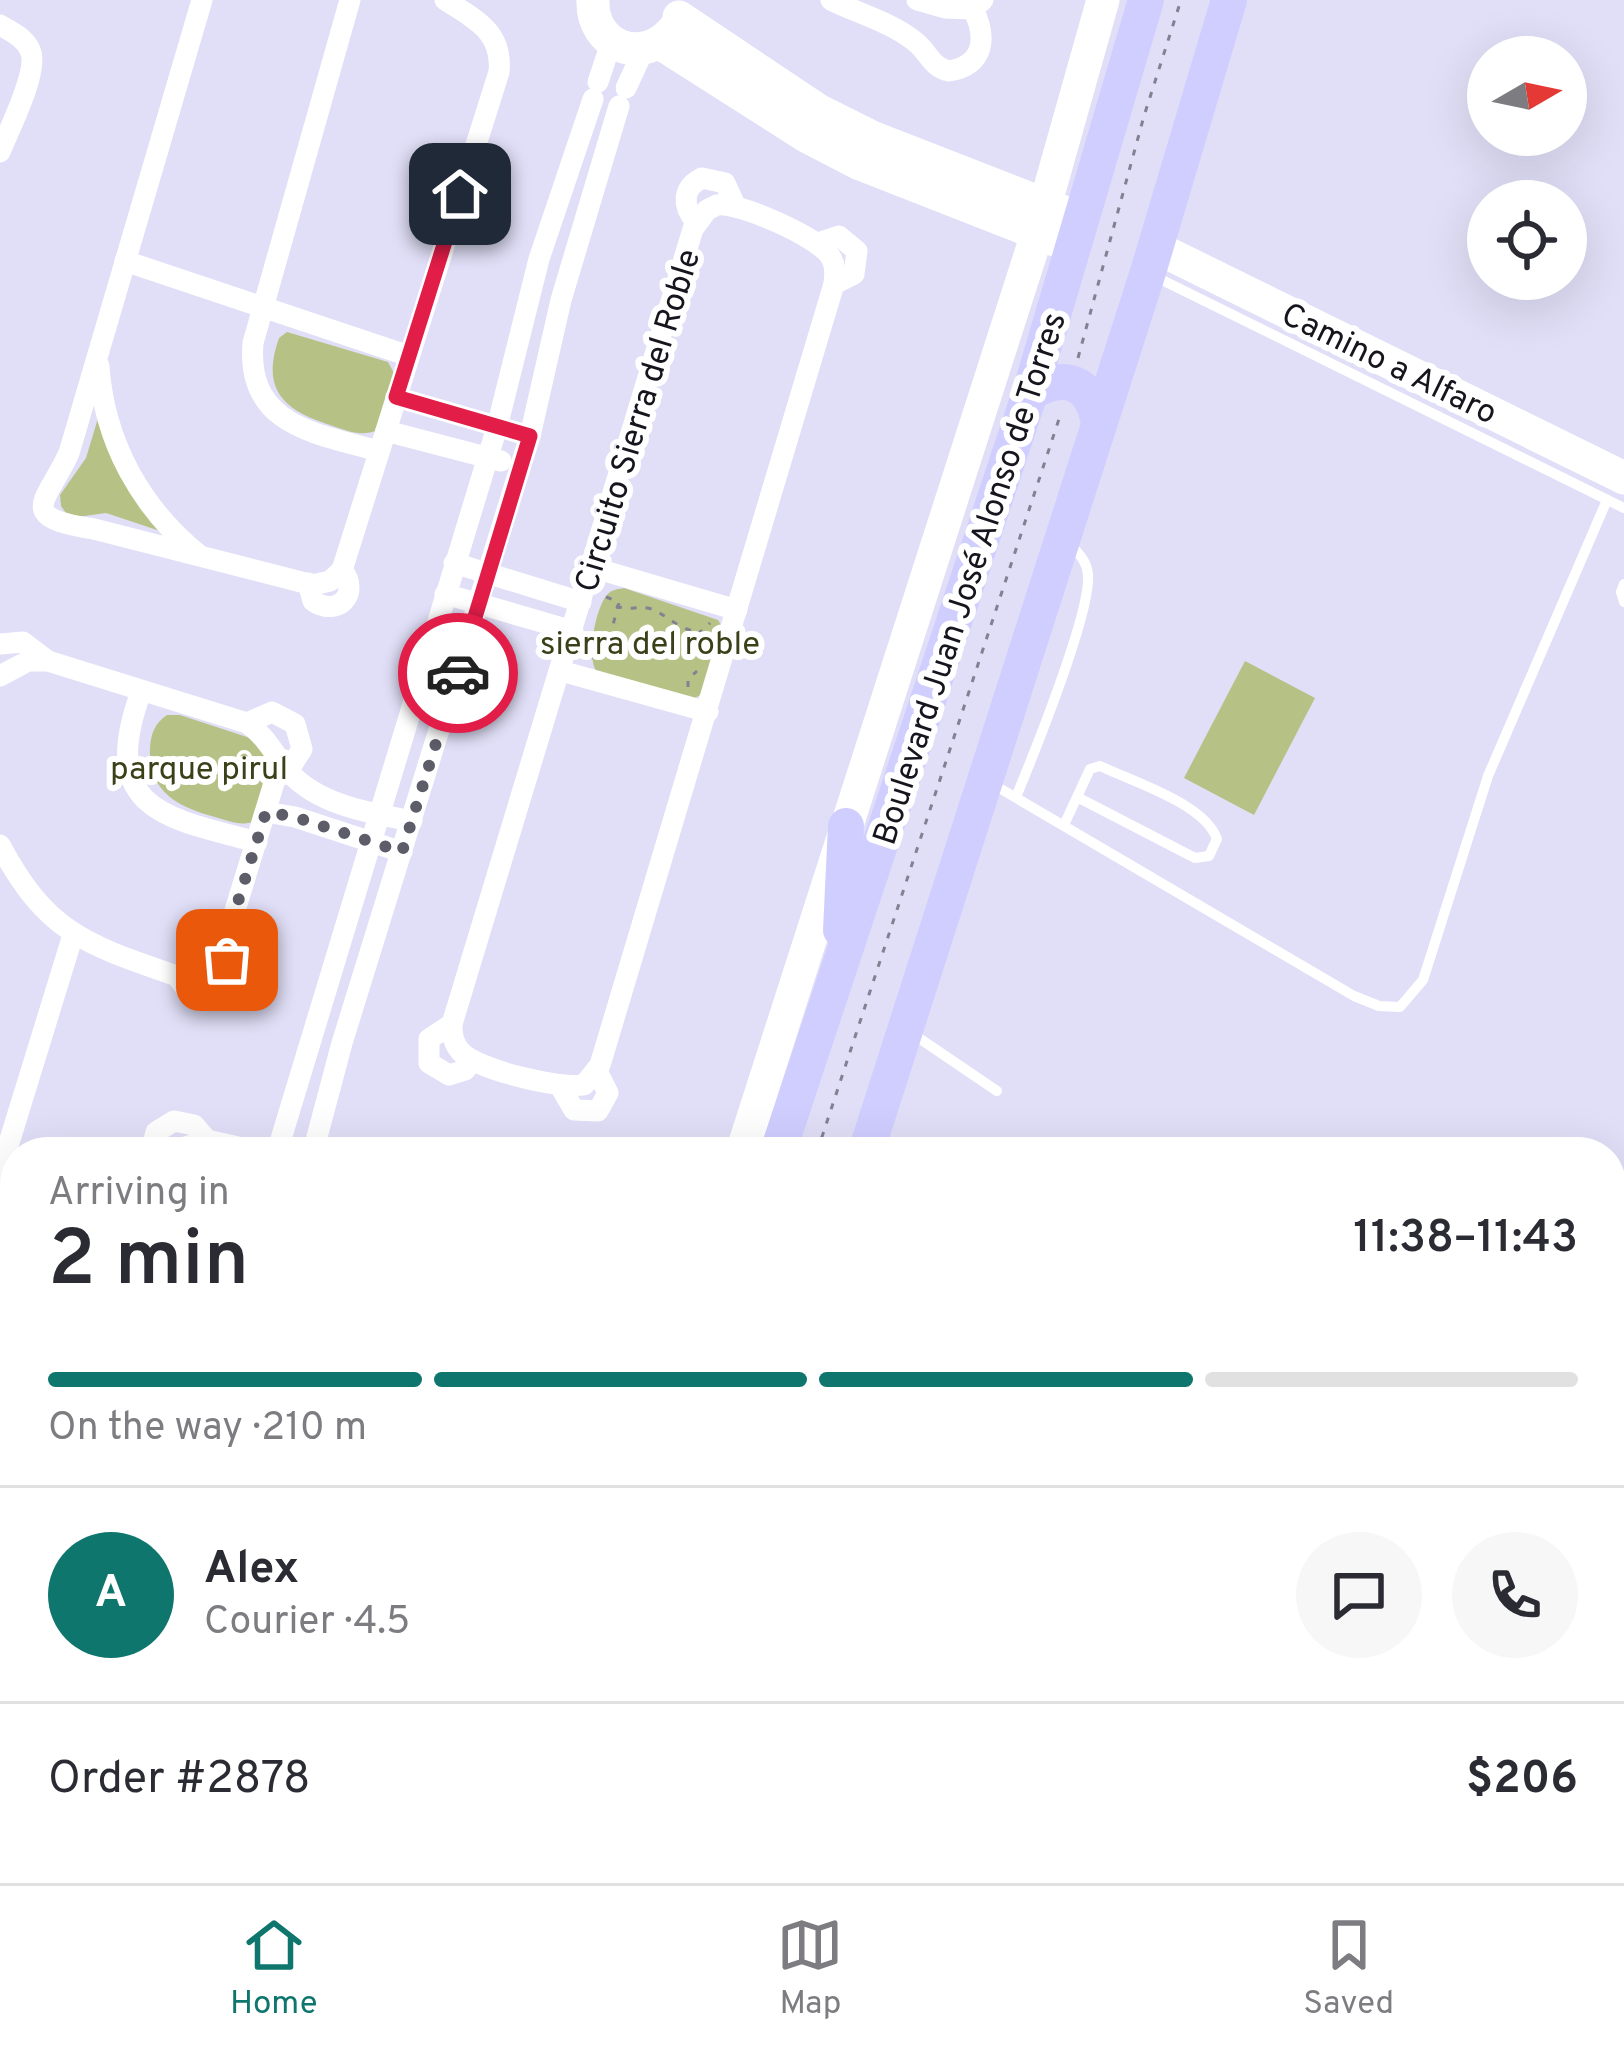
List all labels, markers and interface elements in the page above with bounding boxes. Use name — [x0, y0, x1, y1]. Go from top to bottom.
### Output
north arrow — [1467, 36, 1587, 156]
map controls — [1467, 36, 1587, 300]
pin — [409, 143, 511, 245]
icon: home — [427, 161, 493, 227]
button: locate — [1467, 180, 1587, 300]
street label: Circuito Sierra del Roble — [568, 245, 712, 598]
street label: Camino a Alfaro — [1274, 295, 1503, 436]
street label: Boulevard Juan José Alonso de Torres — [866, 308, 1078, 851]
courier — [398, 613, 518, 733]
park label: sierra del roble — [540, 625, 760, 667]
icon: car — [425, 640, 491, 706]
park label: parque pirul — [110, 750, 288, 792]
pin — [176, 909, 278, 1011]
icon: bag — [194, 927, 260, 993]
text: Arriving in — [48, 1170, 230, 1219]
text: 11:38–11:43 — [1353, 1211, 1578, 1268]
text: 2 min — [48, 1214, 249, 1313]
text: On the way · 210 m — [48, 1405, 367, 1454]
button: chat — [1296, 1532, 1422, 1658]
button: phone — [1452, 1532, 1578, 1658]
text: Alex — [204, 1542, 299, 1599]
text: A — [95, 1566, 127, 1623]
text: Courier · 4.5 — [204, 1599, 410, 1648]
text: Order #2878 — [48, 1752, 310, 1809]
text: $206 — [1466, 1752, 1578, 1809]
tab: Home — [230, 1912, 318, 2026]
tab: Map — [777, 1912, 843, 2026]
tab: Saved — [1303, 1912, 1394, 2026]

